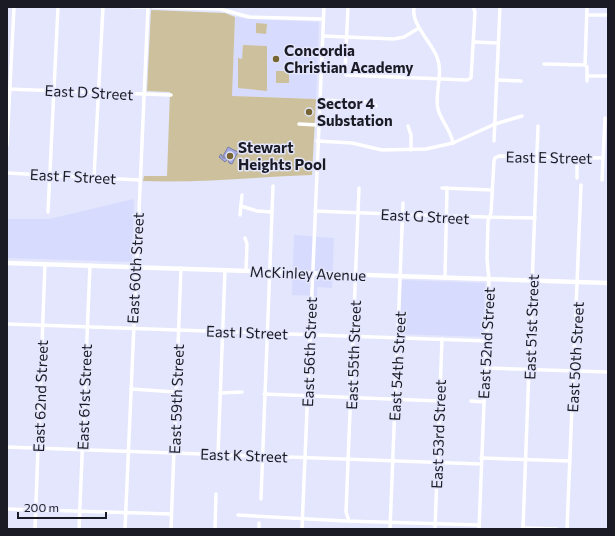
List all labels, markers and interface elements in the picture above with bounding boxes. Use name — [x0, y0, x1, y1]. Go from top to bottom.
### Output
place label: Concordia Christian Academy — [284, 41, 414, 76]
marker: Concordia Christian Academy — [271, 54, 281, 64]
street label: East D Street — [44, 81, 134, 103]
place label: Sector 4 Substation — [317, 94, 393, 129]
marker: Sector 4 Substation — [304, 107, 314, 117]
place label: Stewart Heights Pool — [238, 138, 326, 173]
street label: East E Street — [505, 147, 593, 167]
marker: Stewart Heights Pool — [225, 151, 235, 161]
street label: East F Street — [29, 165, 117, 187]
street label: East G Street — [380, 205, 470, 227]
street label: East 60th Street — [123, 212, 147, 324]
street label: McKinley Avenue — [250, 262, 367, 284]
street label: East 51st Street — [520, 274, 542, 380]
street label: East 52nd Street — [474, 287, 498, 399]
street label: East 56th Street — [298, 297, 320, 407]
street label: East 55th Street — [342, 300, 364, 410]
street label: East 50th Street — [563, 301, 587, 413]
street label: East 54th Street — [385, 311, 409, 421]
street label: East I Street — [206, 322, 288, 342]
street label: East 62nd Street — [29, 339, 51, 453]
street label: East 61st Street — [73, 344, 95, 450]
street label: East 59th Street — [165, 344, 187, 454]
street label: East 53rd Street — [427, 379, 449, 489]
street label: East K Street — [200, 444, 288, 466]
scale bar — [18, 494, 106, 520]
text: 200 m — [24, 500, 59, 514]

